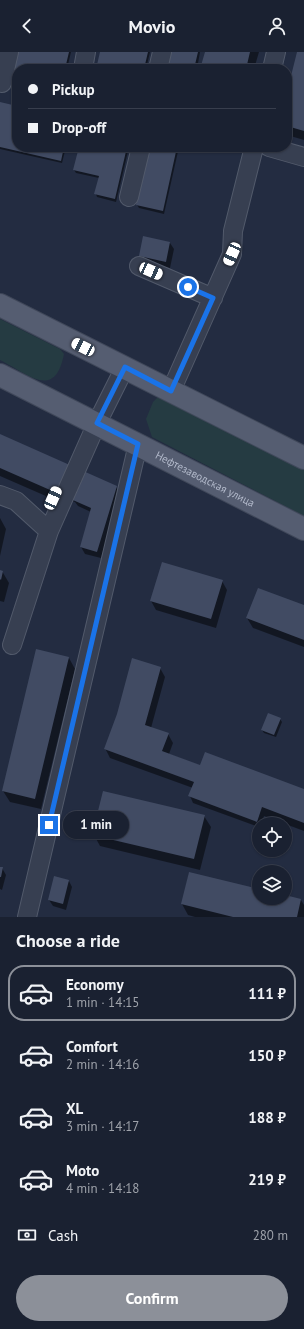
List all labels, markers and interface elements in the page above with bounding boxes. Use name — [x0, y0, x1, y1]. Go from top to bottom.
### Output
icon: back — [16, 15, 38, 37]
text: Movio — [129, 15, 175, 38]
icon: person — [266, 15, 288, 37]
text: Pickup — [52, 80, 95, 99]
text: Drop-off — [52, 118, 106, 137]
car — [222, 241, 242, 267]
car — [138, 261, 164, 281]
route start — [179, 278, 197, 296]
car — [70, 336, 96, 358]
street label: Нефтезаводская улица — [153, 448, 257, 510]
car — [43, 485, 63, 511]
callout: 1 min — [63, 811, 129, 839]
route end — [40, 816, 58, 834]
text: 1 min — [80, 816, 112, 833]
map controls — [252, 817, 292, 905]
button: locate — [252, 817, 292, 857]
button: layers — [252, 865, 292, 905]
text: Choose a ride — [16, 929, 120, 952]
icon: car — [18, 975, 54, 1011]
text: Economy — [66, 975, 124, 994]
text: 111 ₽ — [248, 984, 286, 1003]
text: 1 min · 14:15 — [66, 994, 139, 1011]
icon: car — [18, 1037, 54, 1073]
text: Comfort — [66, 1037, 118, 1056]
text: 150 ₽ — [248, 1046, 286, 1065]
text: 2 min · 14:16 — [66, 1056, 139, 1073]
icon: car — [18, 1099, 54, 1135]
text: XL — [66, 1099, 83, 1118]
text: 188 ₽ — [248, 1108, 286, 1127]
text: 3 min · 14:17 — [66, 1118, 139, 1135]
icon: car — [18, 1161, 54, 1197]
text: Moto — [66, 1161, 99, 1180]
text: 219 ₽ — [248, 1170, 286, 1189]
text: 4 min · 14:18 — [66, 1180, 139, 1197]
icon: cash — [16, 1224, 38, 1246]
text: Cash — [48, 1226, 78, 1245]
text: 280 m — [253, 1227, 288, 1244]
button: Confirm — [16, 1275, 288, 1321]

